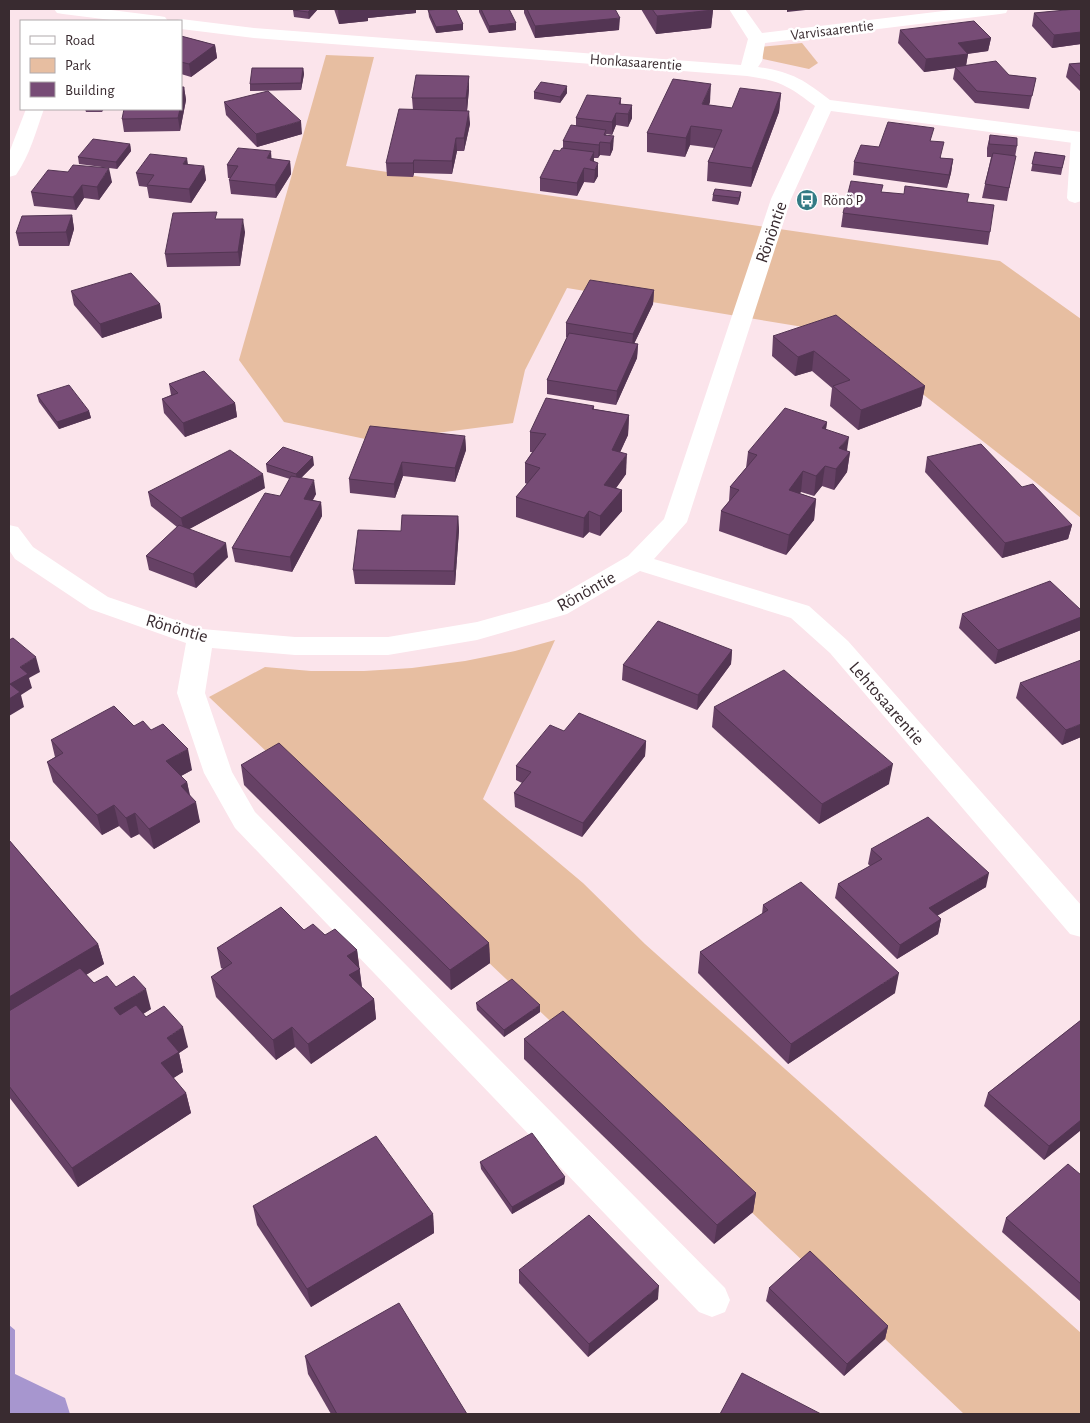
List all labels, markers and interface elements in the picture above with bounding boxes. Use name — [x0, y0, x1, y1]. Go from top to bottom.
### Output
street label: Varvisaarentie — [790, 18, 874, 43]
legend — [20, 20, 182, 110]
text: Road — [65, 33, 95, 48]
street label: Honkasaarentie — [589, 52, 683, 73]
text: Park — [65, 58, 91, 73]
text: Building — [65, 83, 115, 98]
bus stop icon: Rönö P — [795, 188, 819, 212]
place label: Rönö P — [823, 193, 864, 208]
street label: Rönöntie — [753, 199, 791, 265]
street label: Rönöntie — [554, 569, 619, 615]
street label: Rönöntie — [144, 612, 210, 646]
street label: Lehtosaarentie — [845, 658, 927, 749]

